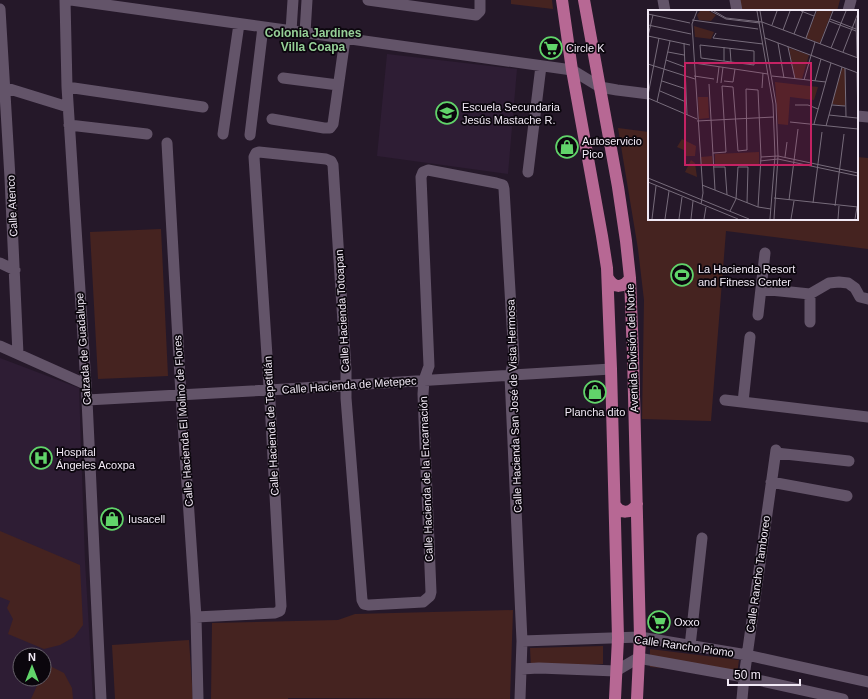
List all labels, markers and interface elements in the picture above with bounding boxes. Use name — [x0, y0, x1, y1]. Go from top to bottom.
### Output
inset map — [648, 10, 858, 220]
district label: Colonia Jardines Villa Coapa — [265, 26, 362, 54]
supermarket icon: Circle K — [538, 35, 564, 61]
place label: Circle K — [566, 42, 605, 54]
school or university icon: Escuela Secundaria Jesús Mastache R. — [434, 100, 460, 126]
place label: Escuela Secundaria Jesús Mastache R. — [462, 101, 561, 126]
shop icon: Autoservicio Pico — [554, 134, 580, 160]
place label: Autoservicio Pico — [582, 135, 642, 160]
street label: Calle Atenco — [4, 175, 20, 237]
street label: Calle Hacienda Totoapan — [333, 249, 351, 373]
sports icon: La Hacienda Resort and Fitness Center — [669, 262, 695, 288]
place label: La Hacienda Resort and Fitness Center — [698, 263, 795, 288]
street label: Avenida División del Norte — [624, 283, 640, 413]
street label: Calzada de Guadalupe — [73, 292, 93, 406]
street label: Calle Hacienda San José de Vista Hermosa — [504, 298, 524, 513]
street label: Calle Hacienda El Molino de Flores — [171, 334, 195, 507]
street label: Calle Hacienda de Tepetitlán — [261, 356, 281, 496]
street label: Calle Hacienda de Metepec — [281, 374, 417, 396]
shop icon: Plancha dito — [582, 379, 608, 405]
street label: Calle Hacienda de la Encarnación — [417, 396, 435, 562]
place label: Plancha dito — [565, 406, 625, 418]
hospital icon: Hospital Ángeles Acoxpa — [28, 445, 54, 471]
place label: Hospital Ángeles Acoxpa — [56, 446, 136, 471]
shop icon: Iusacell — [99, 506, 125, 532]
place label: Iusacell — [128, 513, 165, 525]
street label: Calle Rancho Tamboreo — [744, 515, 772, 633]
supermarket icon: Oxxo — [646, 609, 672, 635]
place label: Oxxo — [674, 616, 700, 628]
street label: Calle Rancho Piomo — [634, 633, 734, 659]
north arrow — [12, 647, 52, 687]
text: N — [28, 651, 36, 663]
scale bar — [728, 661, 800, 687]
text: 50 m — [734, 668, 761, 682]

